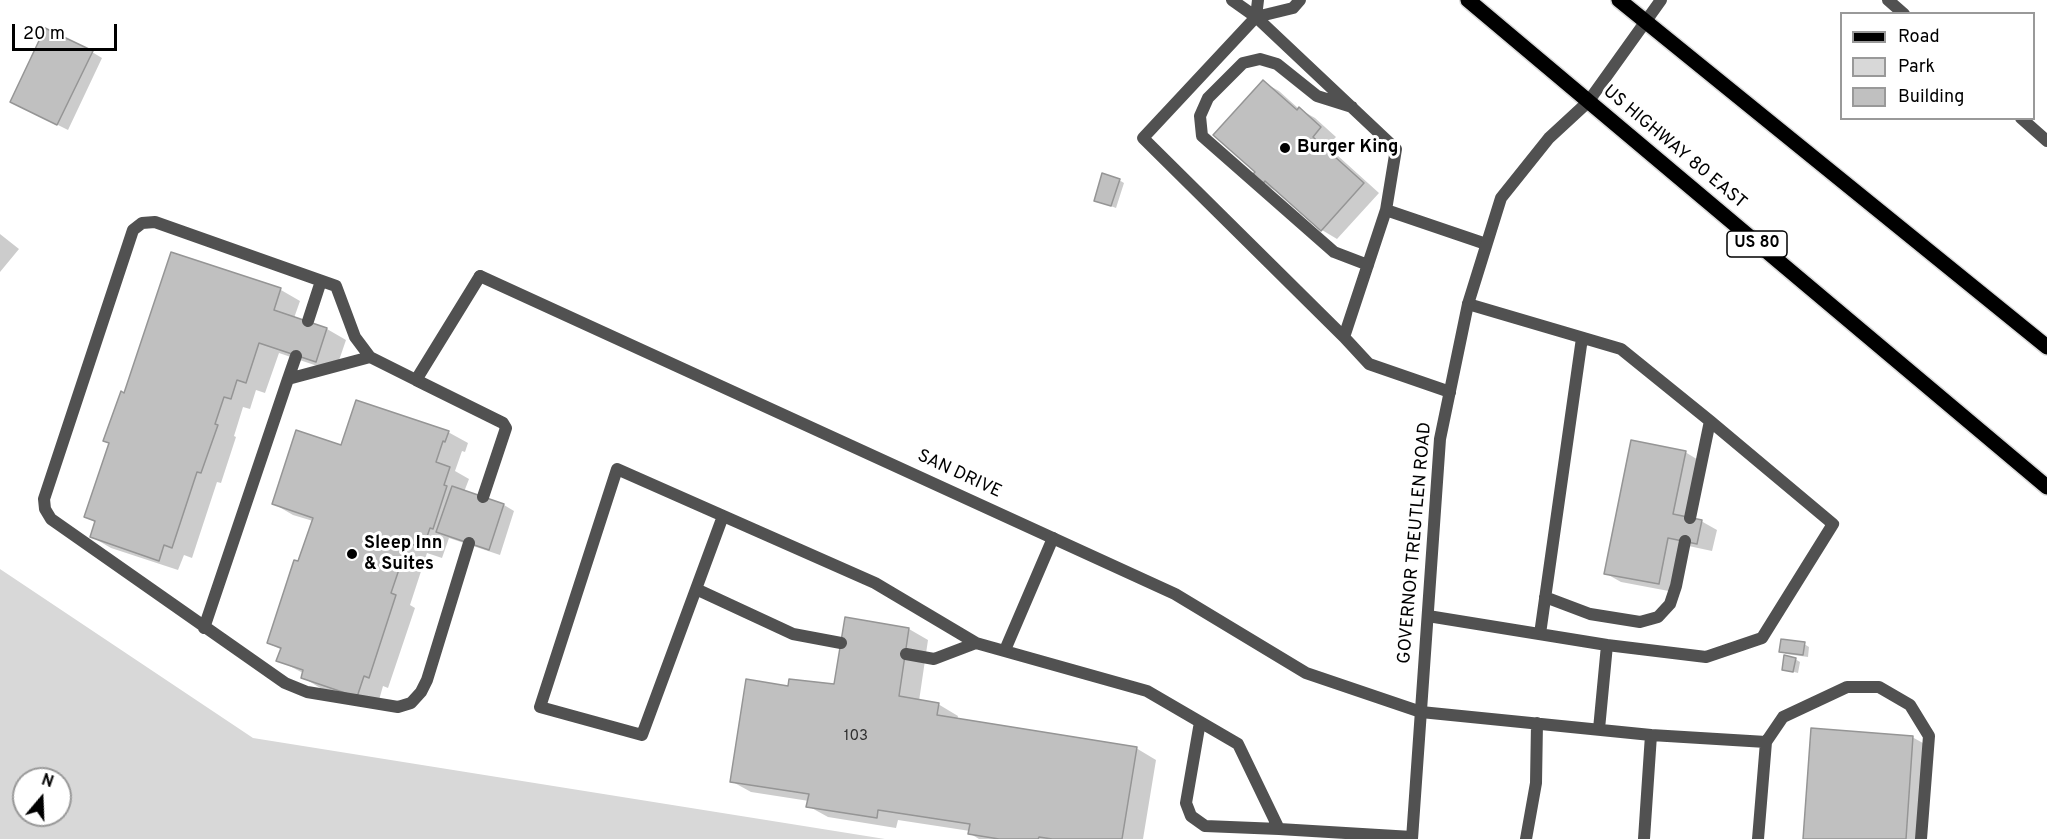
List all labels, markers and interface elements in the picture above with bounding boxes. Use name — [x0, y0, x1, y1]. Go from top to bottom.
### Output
scale bar — [15, 12, 120, 50]
legend — [1840, 12, 2035, 120]
text: 20 m — [23, 23, 65, 46]
text: Road — [1898, 26, 1940, 49]
text: Park — [1898, 56, 1935, 79]
street label: US HIGHWAY 80 EAST — [1598, 82, 1750, 214]
text: Building — [1898, 86, 1964, 109]
place label: Burger King — [1297, 137, 1398, 159]
marker: Burger King — [1278, 141, 1292, 155]
road number: US 80 — [1727, 231, 1787, 257]
street label: GOVERNOR TREUTLEN ROAD — [1395, 421, 1437, 665]
street label: SAN DRIVE — [913, 446, 1005, 504]
place label: Sleep Inn & Suites — [364, 533, 442, 576]
marker: Sleep Inn & Suites — [345, 547, 359, 561]
house number: 103 — [844, 728, 868, 746]
north arrow — [12, 767, 72, 827]
text: N — [39, 771, 56, 793]

